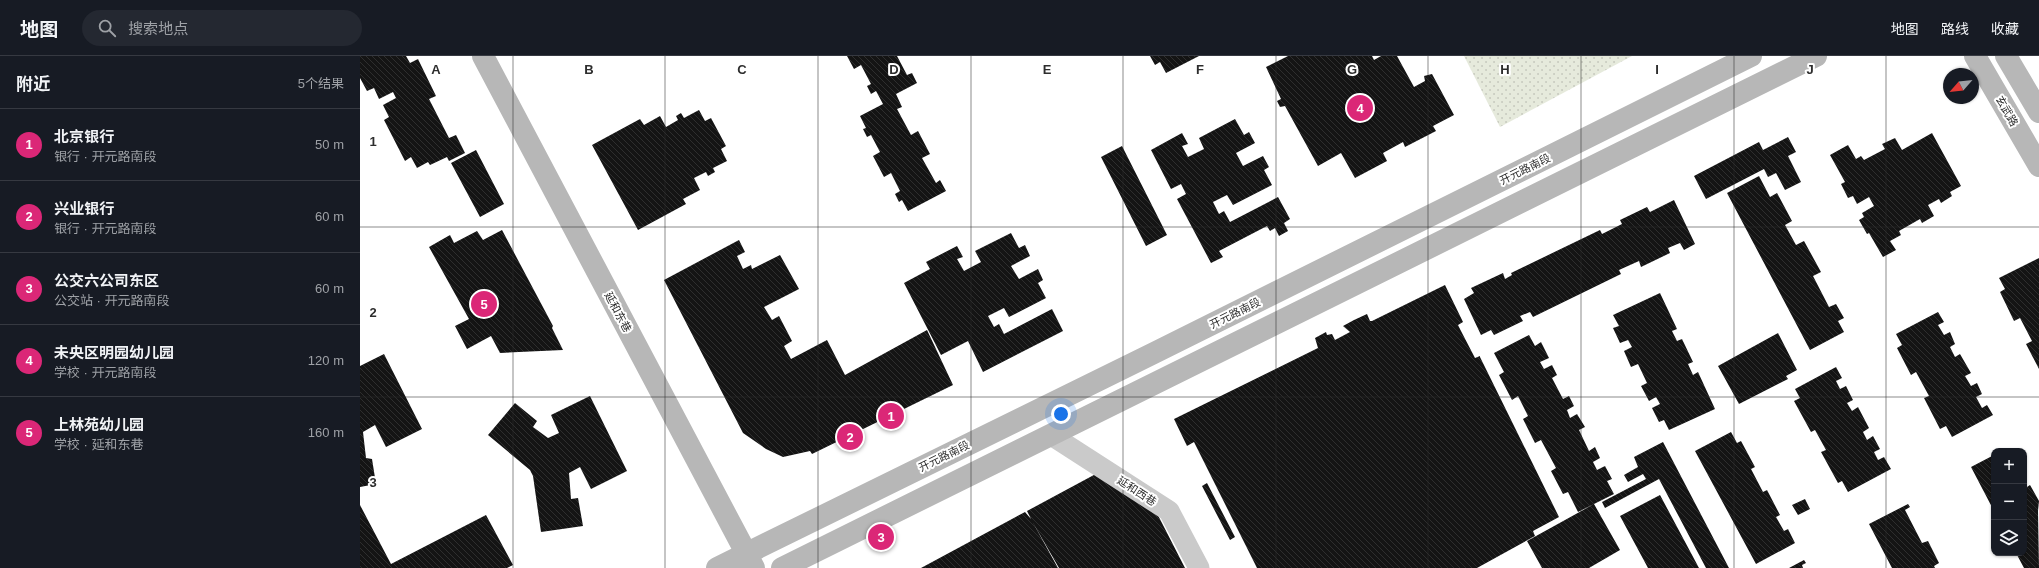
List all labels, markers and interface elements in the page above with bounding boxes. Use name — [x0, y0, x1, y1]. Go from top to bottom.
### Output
search box — [82, 10, 362, 46]
icon: search — [96, 17, 118, 39]
text: 地图 — [20, 19, 58, 40]
text: 搜索地点 — [128, 20, 188, 37]
text: 地图 — [1891, 21, 1919, 37]
text: 路线 — [1941, 21, 1969, 37]
text: 收藏 — [1991, 21, 2019, 37]
text: A — [431, 62, 441, 77]
text: B — [584, 62, 594, 77]
text: C — [737, 62, 747, 77]
text: D — [889, 62, 899, 77]
text: E — [1043, 62, 1052, 77]
text: F — [1196, 62, 1204, 77]
text: G — [1347, 62, 1357, 77]
text: H — [1500, 62, 1510, 77]
text: I — [1655, 62, 1659, 77]
text: J — [1806, 62, 1814, 77]
north arrow — [1943, 68, 1979, 104]
text: 附近 — [16, 75, 50, 94]
text: 5个结果 — [298, 76, 344, 91]
pin: 4 — [1347, 93, 1373, 123]
street label: 玄武路 — [1994, 94, 2020, 128]
text: 北京银行 — [54, 128, 114, 145]
text: 1 — [369, 134, 377, 149]
text: 1 — [25, 137, 33, 152]
text: 50 m — [315, 137, 344, 152]
text: 银行 · 开元路南段 — [54, 149, 157, 164]
street label: 开元路南段 — [1498, 152, 1552, 186]
text: 兴业银行 — [54, 200, 114, 217]
text: 2 — [25, 209, 33, 224]
text: 60 m — [315, 209, 344, 224]
text: 银行 · 开元路南段 — [54, 221, 157, 236]
text: 公交六公司东区 — [54, 272, 159, 289]
text: 3 — [25, 281, 33, 296]
text: 60 m — [315, 281, 344, 296]
pin: 5 — [471, 289, 497, 319]
street label: 延和东巷 — [602, 290, 634, 334]
text: 公交站 · 开元路南段 — [54, 293, 170, 308]
street label: 开元路南段 — [1208, 296, 1262, 330]
text: 2 — [369, 305, 377, 320]
text: 未央区明园幼儿园 — [54, 344, 174, 361]
text: 4 — [25, 353, 33, 368]
text: 120 m — [308, 353, 344, 368]
text: 学校 · 开元路南段 — [54, 365, 157, 380]
pin: 1 — [878, 401, 904, 431]
your location — [1051, 404, 1071, 424]
text: 上林苑幼儿园 — [54, 416, 144, 433]
pin: 2 — [837, 422, 863, 452]
text: 5 — [25, 425, 33, 440]
text: 160 m — [308, 425, 344, 440]
text: 学校 · 延和东巷 — [54, 437, 144, 452]
street label: 开元路南段 — [917, 439, 971, 473]
map controls — [1991, 448, 2027, 556]
button: + — [1991, 448, 2027, 484]
street label: 延和西巷 — [1115, 474, 1159, 508]
text: 3 — [369, 475, 377, 490]
button: − — [1991, 484, 2027, 520]
button: layers — [1991, 520, 2027, 556]
pin: 3 — [868, 522, 894, 552]

